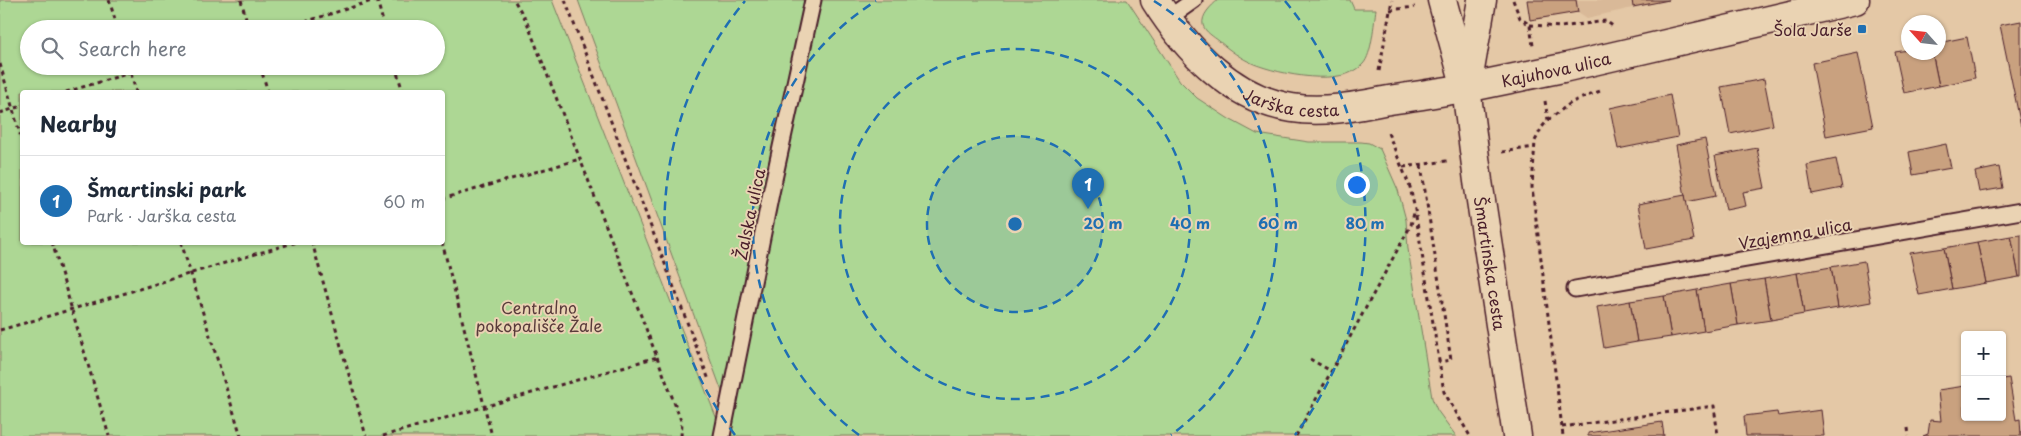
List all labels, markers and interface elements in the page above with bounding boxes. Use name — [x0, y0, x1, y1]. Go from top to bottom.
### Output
north arrow — [1901, 15, 1946, 60]
place label: Šola Jarše — [1773, 17, 1852, 41]
search box — [20, 20, 445, 75]
marker: Šola Jarše — [1856, 23, 1868, 35]
icon: search — [38, 34, 66, 62]
text: Search here — [78, 34, 187, 62]
street label: Kajuhova ulica — [1499, 45, 1613, 92]
street label: Jarška cesta — [1239, 81, 1340, 122]
text: Nearby — [40, 107, 117, 139]
street label: Žalska ulica — [728, 166, 770, 262]
pin: 1 — [1072, 168, 1104, 209]
your location — [1344, 172, 1370, 198]
text: Šmartinski park — [87, 175, 246, 203]
text: 1 — [52, 189, 60, 213]
text: 60 m — [383, 189, 425, 213]
street label: Šmartinska cesta — [1468, 194, 1513, 332]
text: Park · Jarška cesta — [87, 203, 236, 227]
text: 20 m — [1084, 211, 1122, 234]
text: 40 m — [1170, 211, 1210, 234]
text: 60 m — [1258, 211, 1298, 234]
text: 80 m — [1345, 211, 1385, 234]
street label: Vzajemna ulica — [1736, 211, 1854, 255]
centre of rings — [1006, 215, 1024, 233]
park label: Centralno pokopališče Žale — [476, 295, 602, 337]
map controls — [1961, 331, 2006, 421]
button: + — [1961, 331, 2006, 376]
button: − — [1961, 376, 2006, 421]

